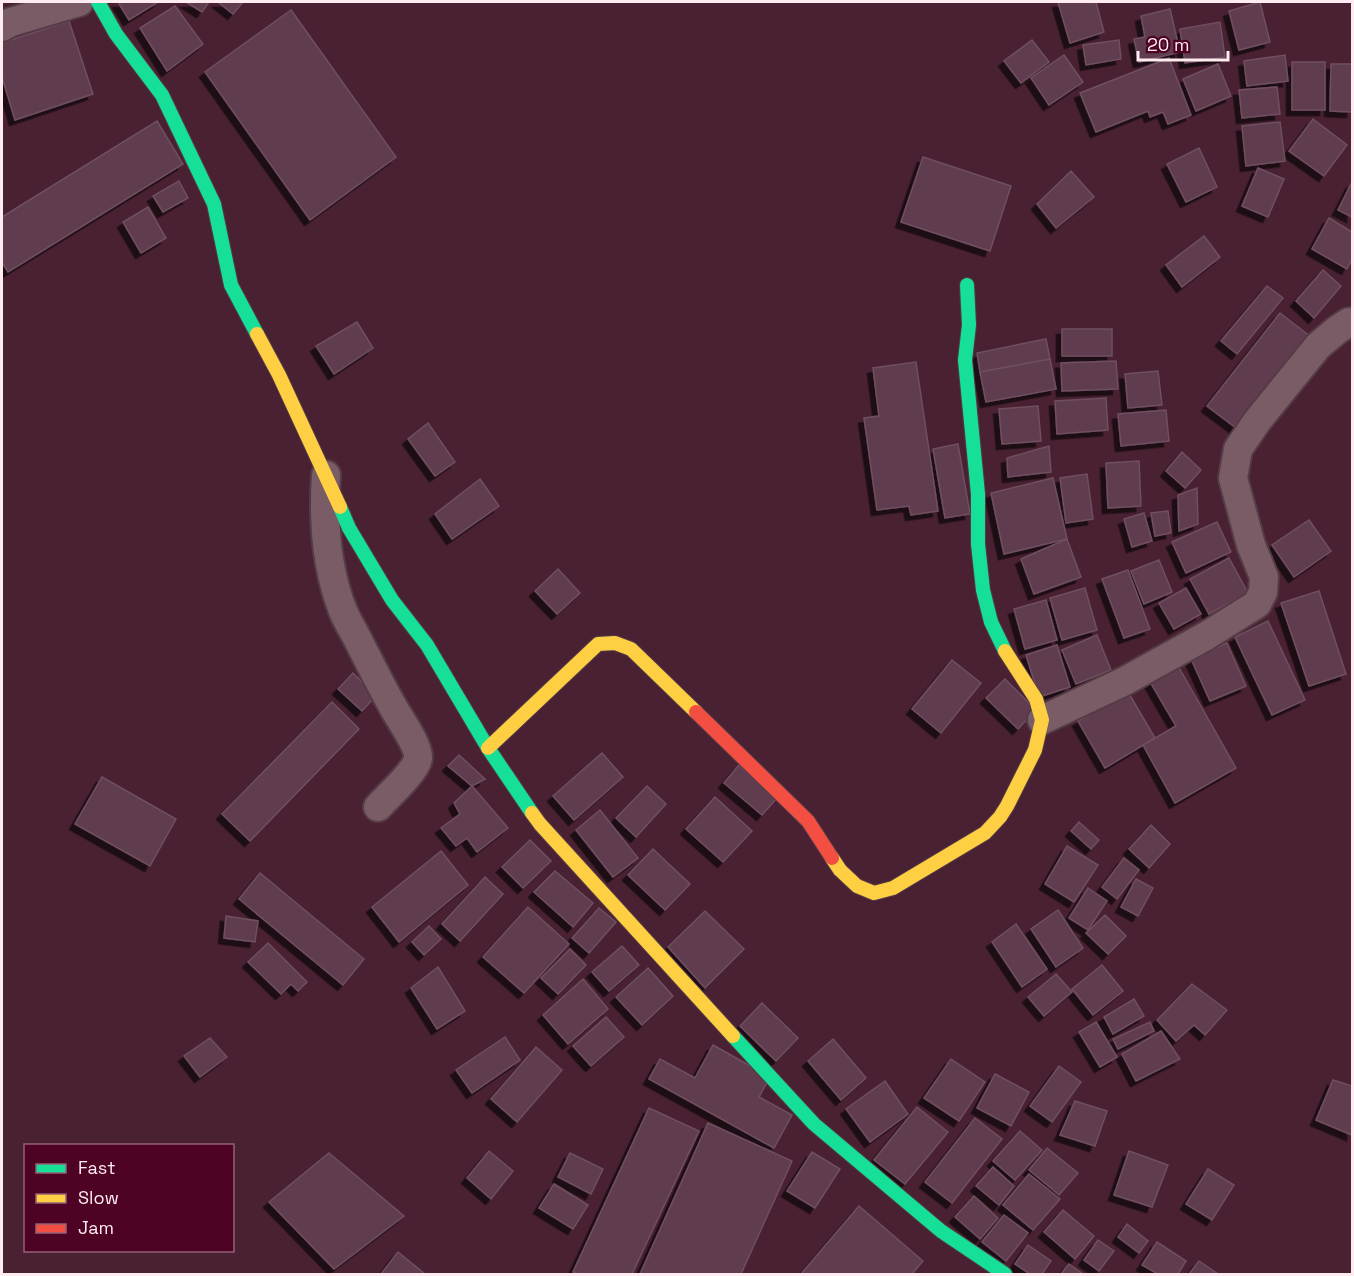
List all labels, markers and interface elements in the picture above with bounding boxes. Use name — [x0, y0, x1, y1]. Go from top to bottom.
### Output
scale bar — [1138, 24, 1228, 62]
text: 20 m — [1147, 33, 1190, 56]
legend — [24, 1144, 234, 1252]
text: Fast — [78, 1156, 115, 1179]
text: Slow — [78, 1186, 119, 1209]
text: Jam — [78, 1216, 114, 1239]

